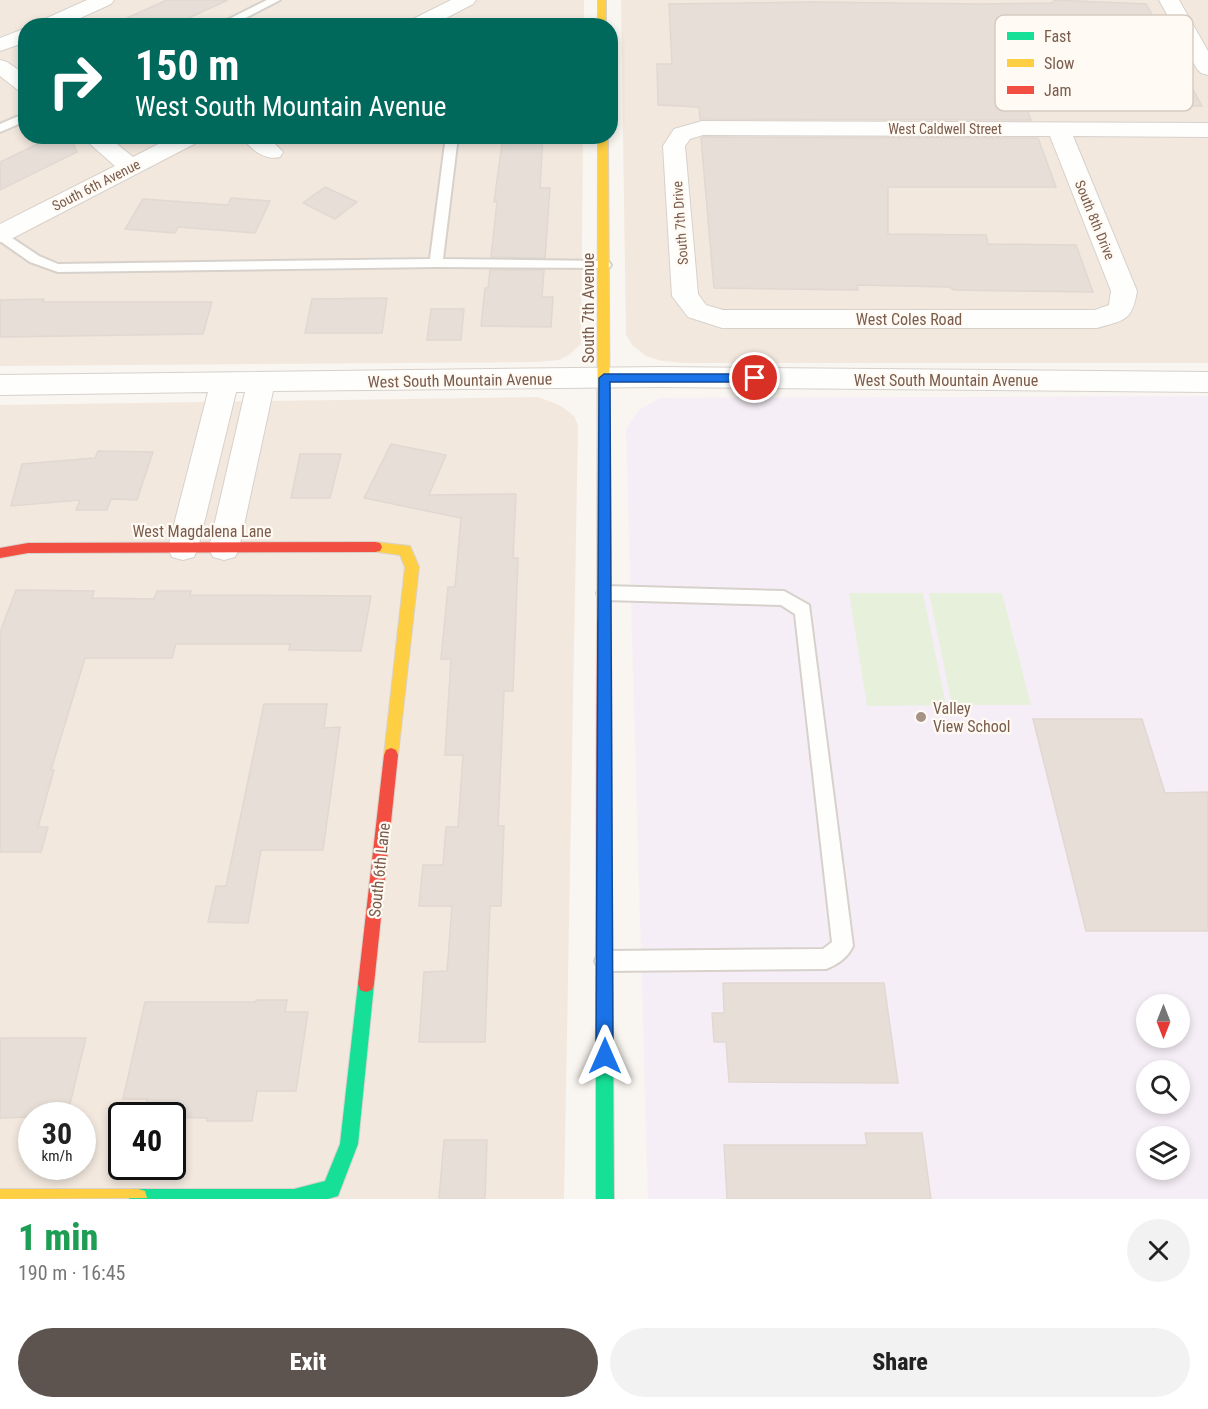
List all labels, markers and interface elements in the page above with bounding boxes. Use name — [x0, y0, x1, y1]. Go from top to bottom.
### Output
legend — [995, 15, 1193, 111]
text: Fast — [1044, 27, 1071, 46]
text: 150 m — [135, 41, 240, 90]
icon: right — [36, 42, 114, 120]
text: Slow — [1044, 54, 1074, 73]
text: Jam — [1044, 81, 1071, 100]
text: West South Mountain Avenue — [135, 91, 446, 123]
street label: West Caldwell Street — [888, 121, 1002, 137]
street label: South 6th Avenue — [49, 156, 143, 214]
street label: South 8th Drive — [1072, 178, 1118, 262]
street label: South 7th Drive — [669, 180, 691, 266]
street label: South 7th Avenue — [579, 253, 598, 363]
street label: West Coles Road — [856, 310, 962, 329]
pin — [729, 352, 780, 403]
icon: arrive — [738, 361, 771, 394]
street label: West South Mountain Avenue — [368, 369, 552, 392]
street label: West South Mountain Avenue — [854, 371, 1038, 390]
street label: West Magdalena Lane — [132, 522, 272, 541]
place label: Valley View School — [933, 699, 1010, 736]
marker: Valley View School — [914, 710, 928, 724]
street label: South 6th Lane — [365, 822, 394, 918]
north arrow — [1136, 994, 1190, 1048]
map controls — [1136, 994, 1190, 1180]
position arrow — [573, 1024, 637, 1088]
button: search — [1136, 1060, 1190, 1114]
speed limit sign: 40 — [108, 1102, 186, 1180]
text: 30 — [42, 1116, 72, 1151]
button: layers — [1136, 1126, 1190, 1180]
text: km/h — [42, 1147, 72, 1165]
text: 1 min — [18, 1217, 98, 1259]
button: close — [1127, 1219, 1190, 1282]
text: 190 m · 16:45 — [18, 1261, 125, 1285]
button: Exit — [18, 1328, 598, 1397]
button: Share — [610, 1328, 1190, 1397]

